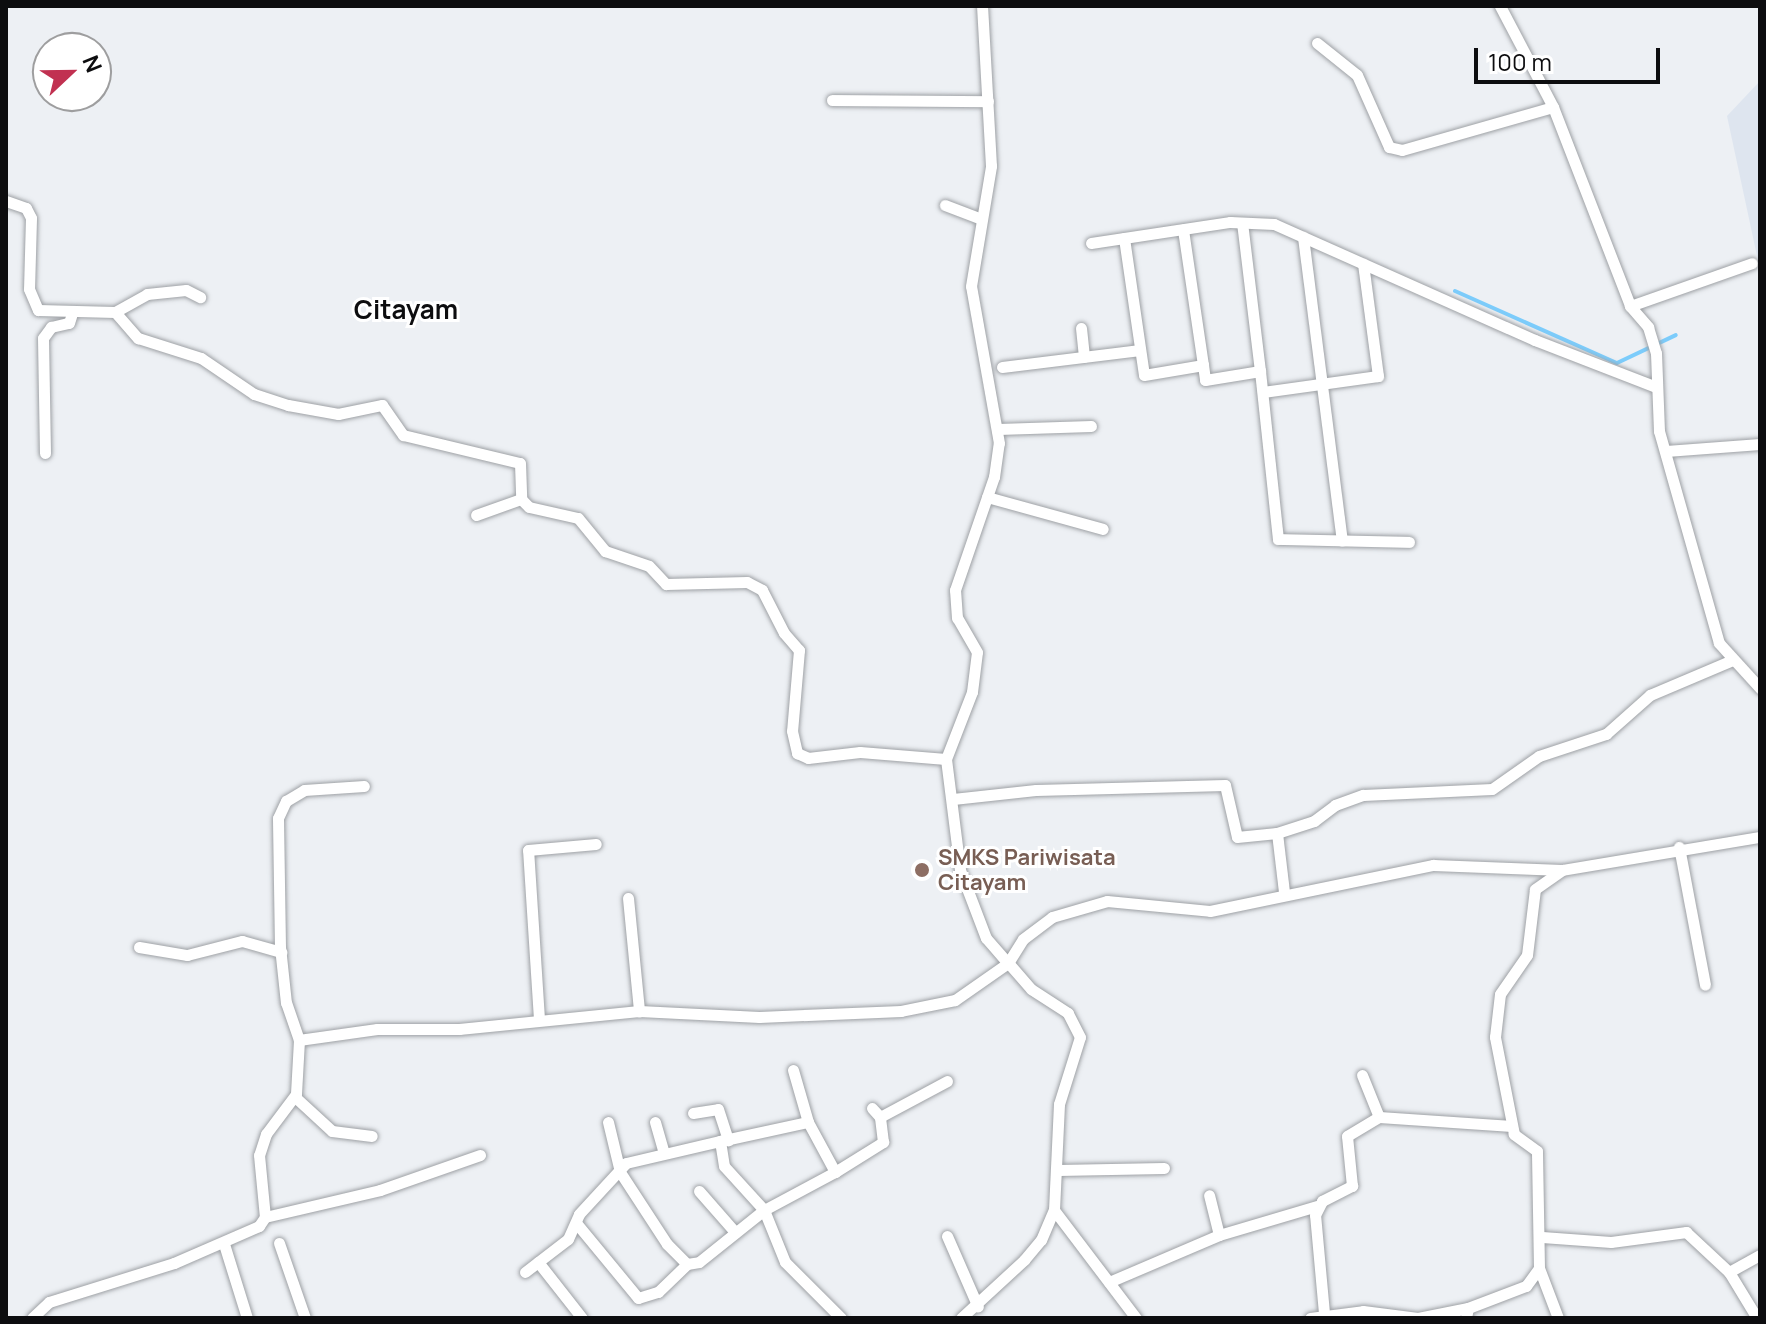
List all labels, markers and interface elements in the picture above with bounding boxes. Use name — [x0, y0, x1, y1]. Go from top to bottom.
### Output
north arrow — [32, 32, 112, 112]
scale bar — [1478, 32, 1664, 82]
text: 100 m — [1488, 45, 1552, 78]
text: N — [76, 51, 109, 77]
district label: Citayam — [354, 294, 458, 326]
place label: SMKS Pariwisata Citayam — [938, 844, 1116, 896]
marker: SMKS Pariwisata Citayam — [913, 861, 931, 879]

